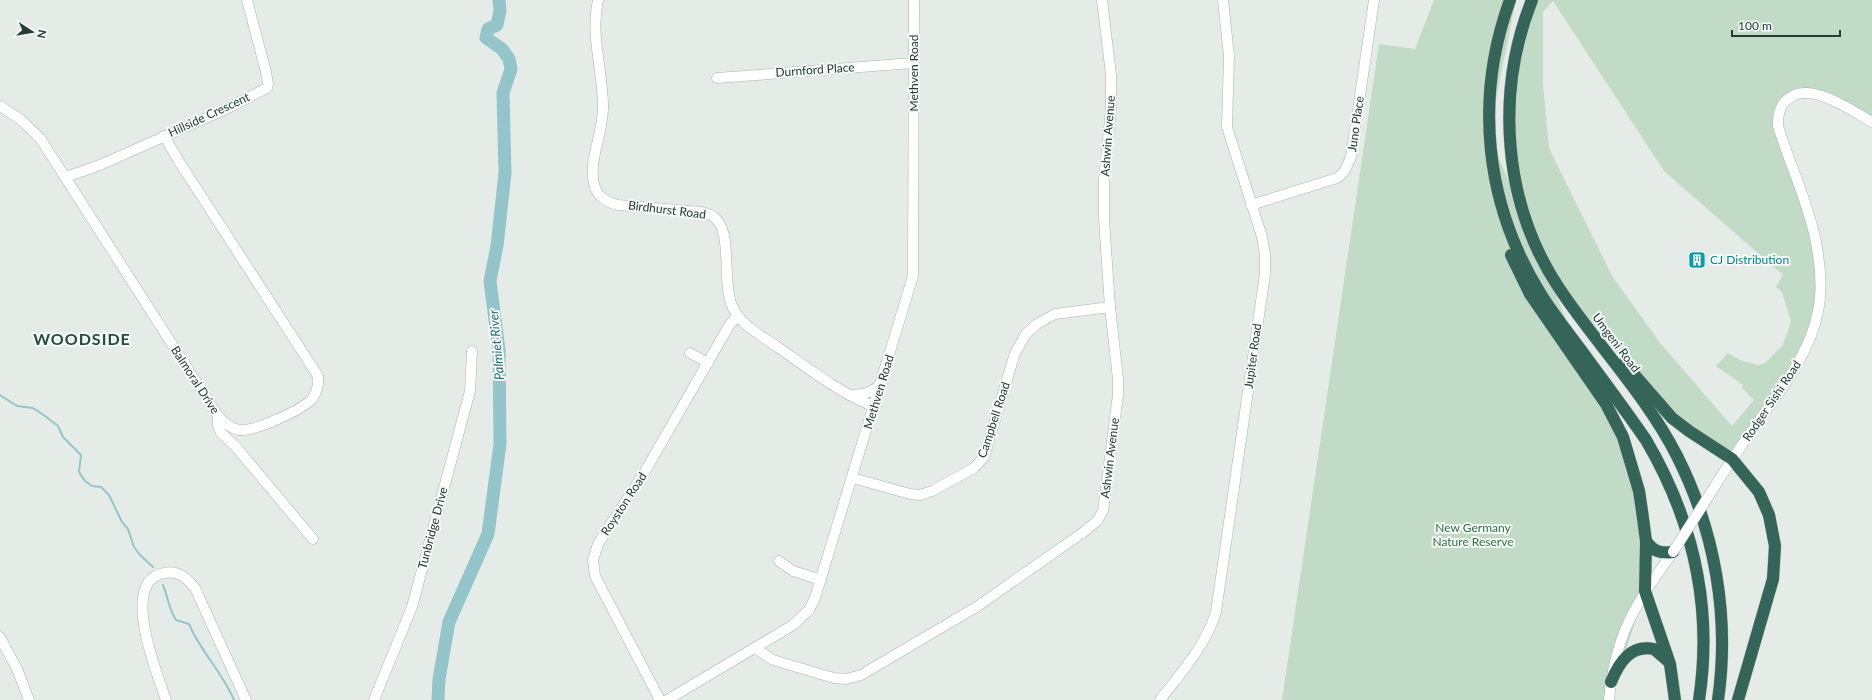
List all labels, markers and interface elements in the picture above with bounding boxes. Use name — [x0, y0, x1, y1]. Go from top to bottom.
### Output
north arrow — [12, 12, 52, 52]
scale bar — [1732, 12, 1840, 38]
text: 100 m — [1738, 18, 1772, 33]
text: N — [35, 29, 50, 40]
street label: Methven Road — [906, 35, 921, 111]
street label: Durnford Place — [775, 59, 855, 80]
street label: Hillside Crescent — [166, 89, 253, 140]
street label: Ashwin Avenue — [1097, 95, 1118, 177]
street label: Juno Place — [1344, 95, 1367, 153]
street label: Birdhurst Road — [627, 197, 707, 222]
building icon: CJ Distribution — [1687, 250, 1707, 270]
place label: CJ Distribution — [1710, 252, 1789, 267]
water label: Palmiet River — [485, 309, 507, 381]
street label: Umgeni Road — [1589, 310, 1644, 375]
street label: Jupiter Road — [1241, 322, 1264, 389]
district label: WOODSIDE — [33, 329, 131, 348]
street label: Balmoral Drive — [168, 343, 223, 416]
street label: Methven Road — [860, 353, 897, 431]
street label: Rodger Sishi Road — [1739, 358, 1804, 444]
street label: Campbell Road — [974, 380, 1013, 460]
street label: Ashwin Avenue — [1097, 417, 1122, 499]
street label: Royston Road — [598, 469, 650, 538]
street label: Tunbridge Drive — [414, 485, 451, 570]
park label: New Germany Nature Reserve — [1432, 520, 1514, 549]

